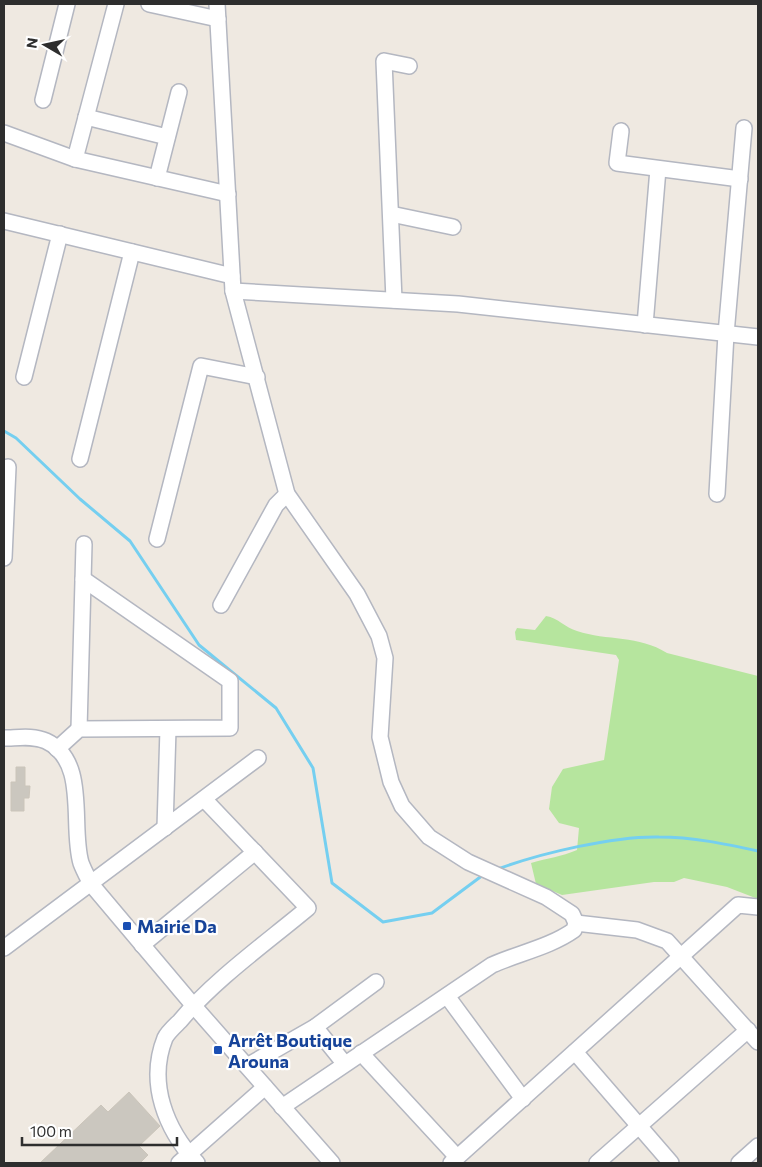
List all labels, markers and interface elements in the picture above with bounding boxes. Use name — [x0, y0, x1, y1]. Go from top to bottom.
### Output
north arrow — [20, 20, 70, 70]
text: N — [22, 36, 41, 49]
place label: Mairie Da — [137, 915, 217, 937]
marker: Mairie Da — [121, 920, 133, 932]
place label: Arrêt Boutique Arouna — [228, 1029, 352, 1072]
marker: Arrêt Boutique Arouna — [212, 1044, 224, 1056]
scale bar — [22, 1114, 178, 1146]
text: 100 m — [30, 1122, 72, 1140]

